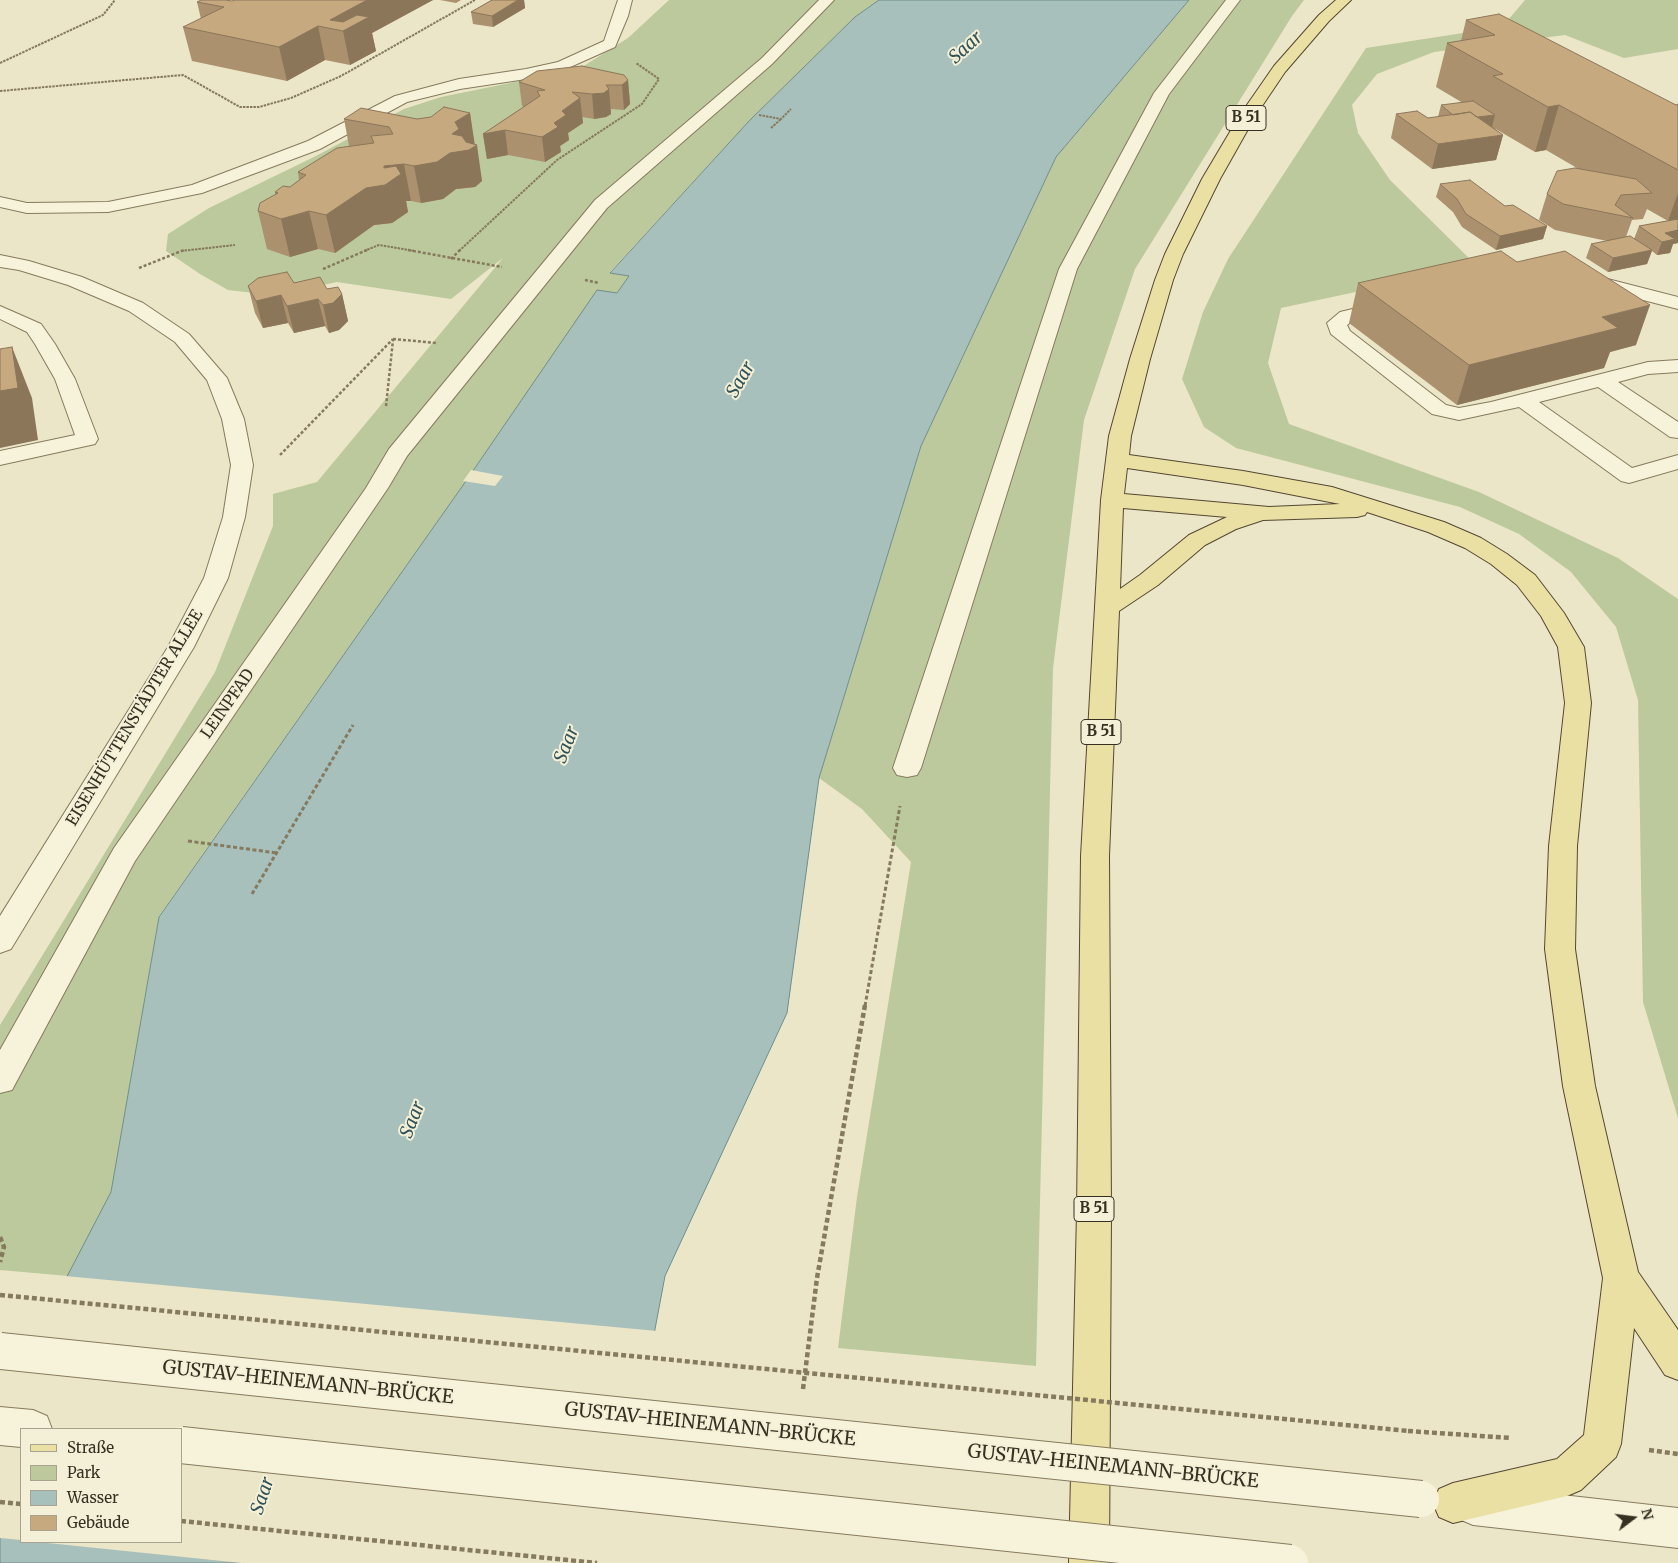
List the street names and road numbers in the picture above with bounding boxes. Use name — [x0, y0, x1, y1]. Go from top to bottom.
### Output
road number: B 51 — [1226, 106, 1266, 130]
street label: EISENHÜTTENSTÄDTER ALLEE — [63, 607, 207, 829]
street label: LEINPFAD — [197, 666, 259, 742]
road number: B 51 — [1081, 720, 1121, 744]
road number: B 51 — [1074, 1196, 1114, 1222]
street label: GUSTAV-HEINEMANN-BRÜCKE — [161, 1356, 455, 1410]
street label: GUSTAV-HEINEMANN-BRÜCKE — [563, 1398, 857, 1452]
street label: GUSTAV-HEINEMANN-BRÜCKE — [966, 1440, 1260, 1494]

